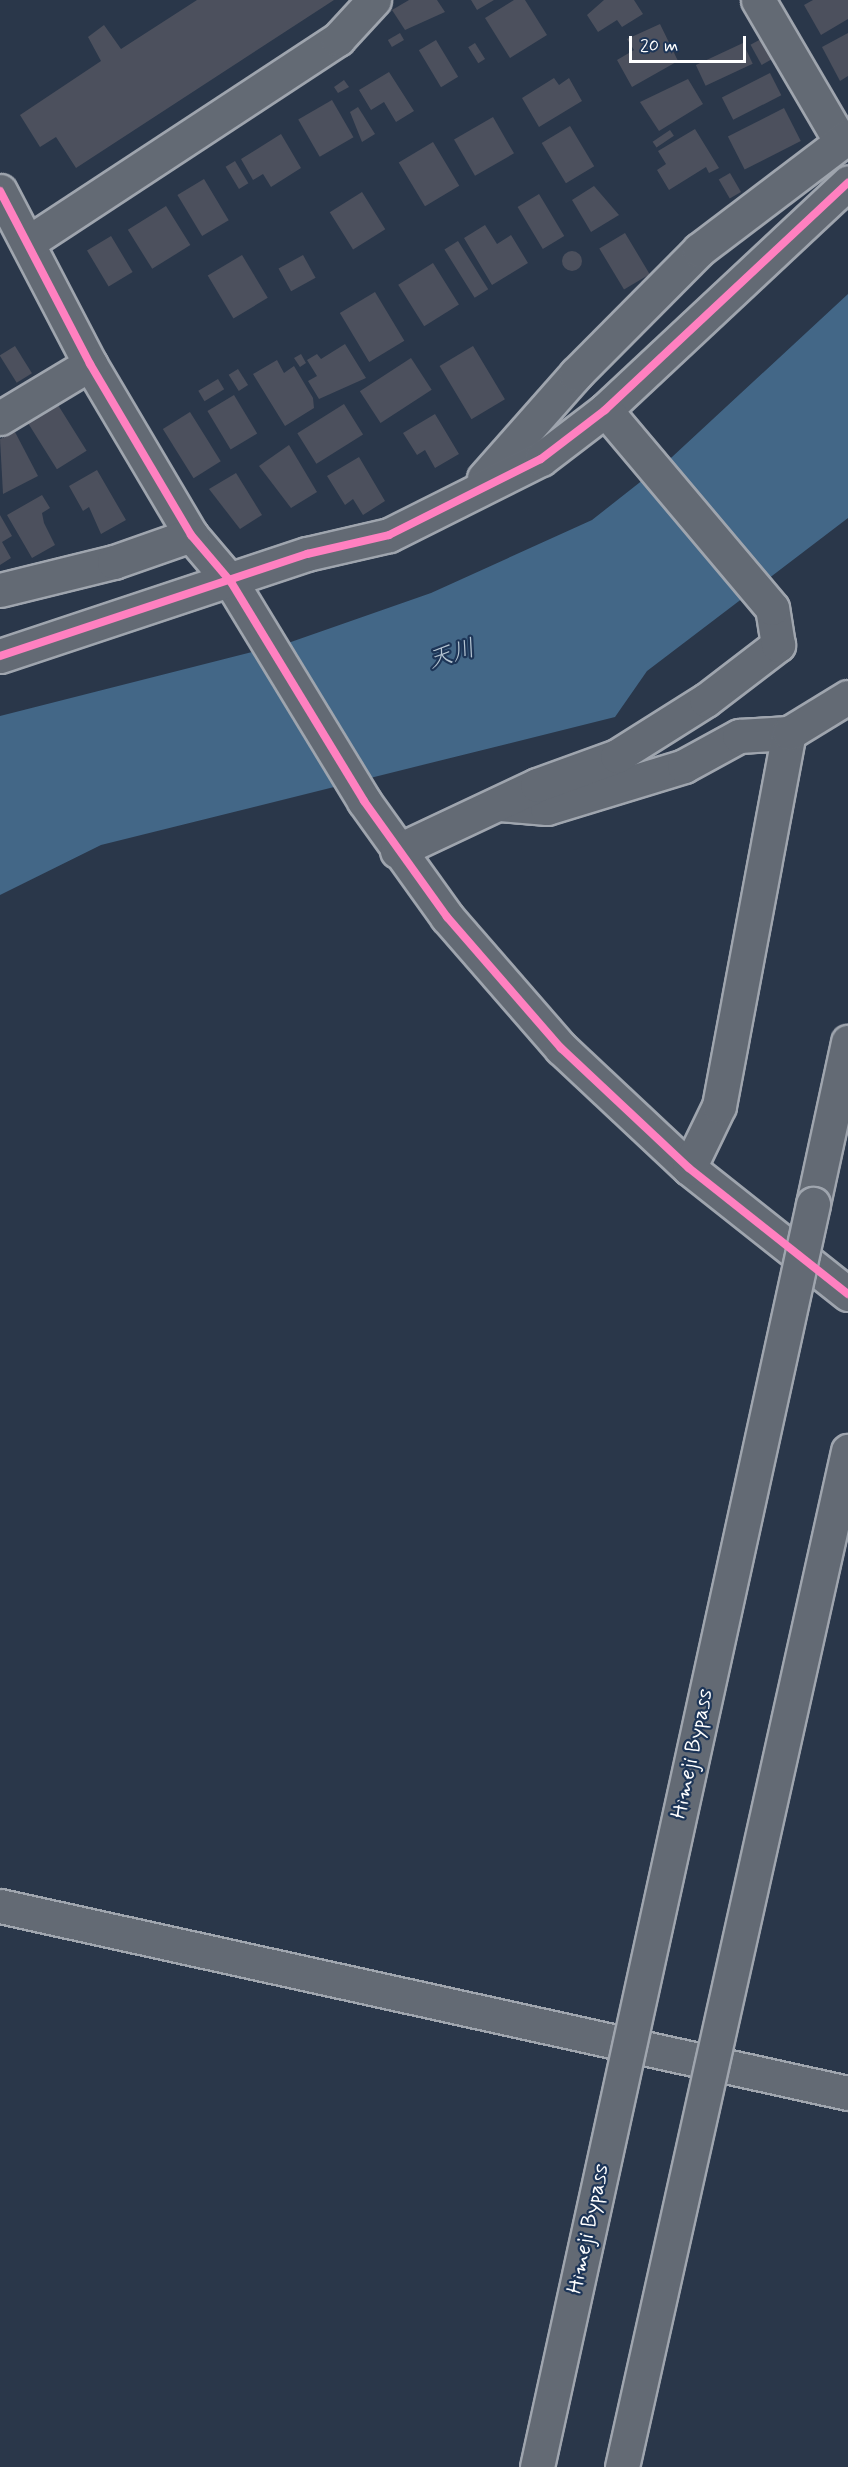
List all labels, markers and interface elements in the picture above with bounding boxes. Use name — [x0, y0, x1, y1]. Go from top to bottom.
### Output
scale bar — [632, 24, 749, 62]
text: 20 m — [640, 34, 678, 58]
water label: 天川 — [425, 634, 479, 676]
street label: Himeji Bypass — [666, 1687, 720, 1821]
street label: Himeji Bypass — [562, 2162, 616, 2296]

